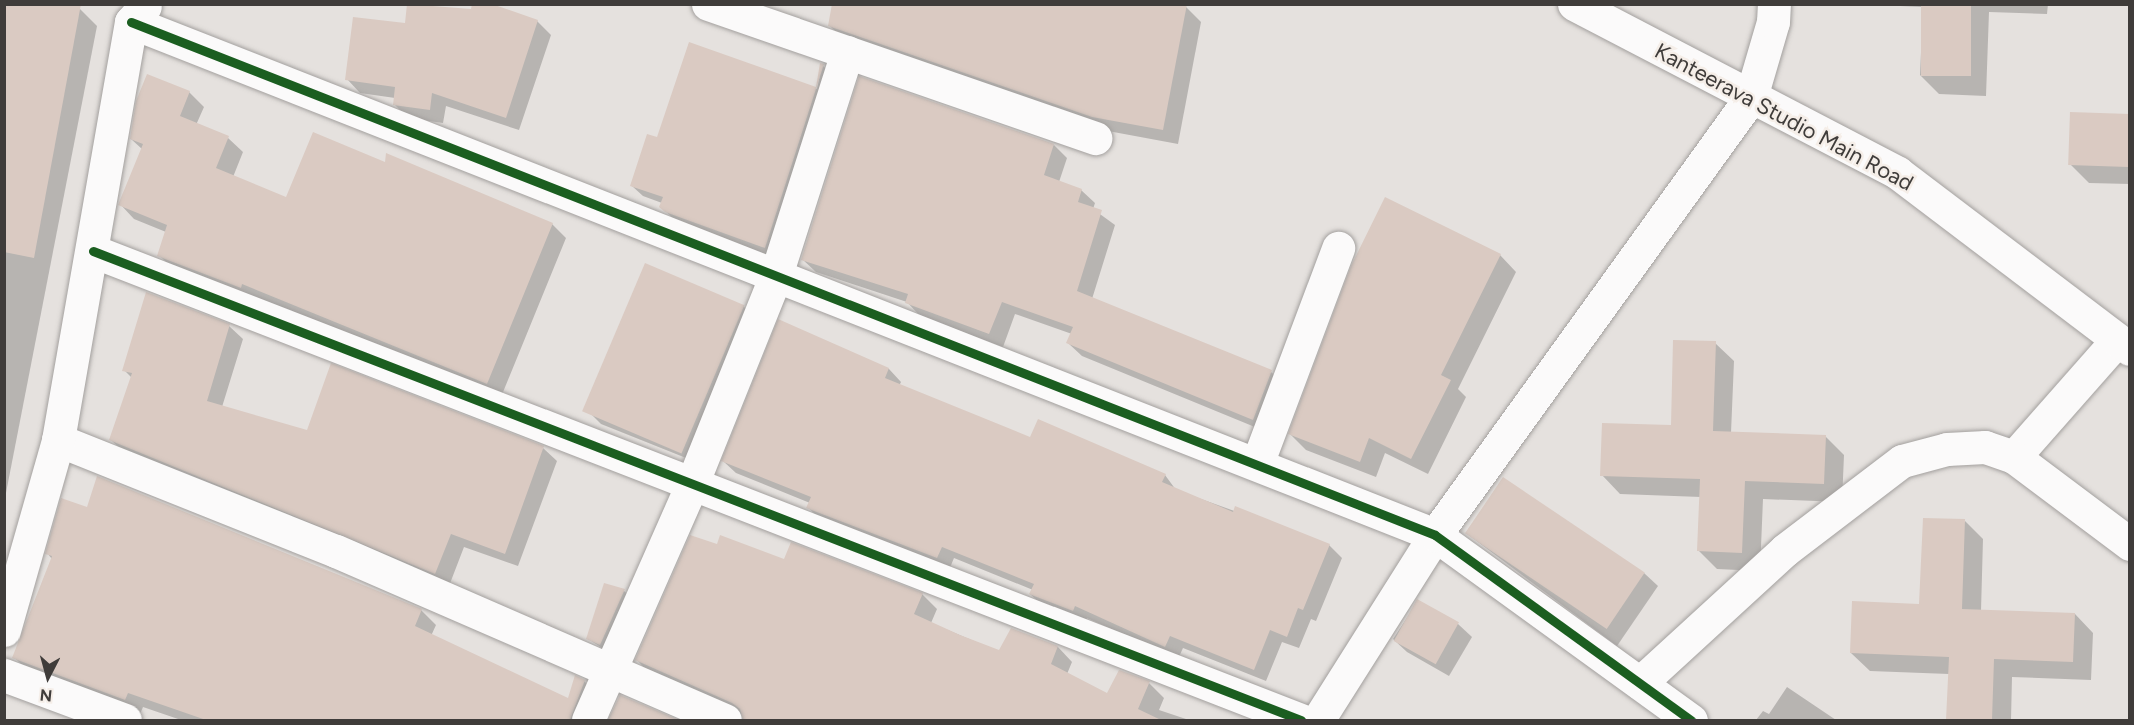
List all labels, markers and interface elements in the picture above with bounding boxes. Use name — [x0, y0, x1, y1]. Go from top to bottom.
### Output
street label: Kanteerava Studio Main Road — [1650, 38, 1918, 196]
north arrow — [18, 647, 78, 707]
text: N — [39, 685, 53, 705]

